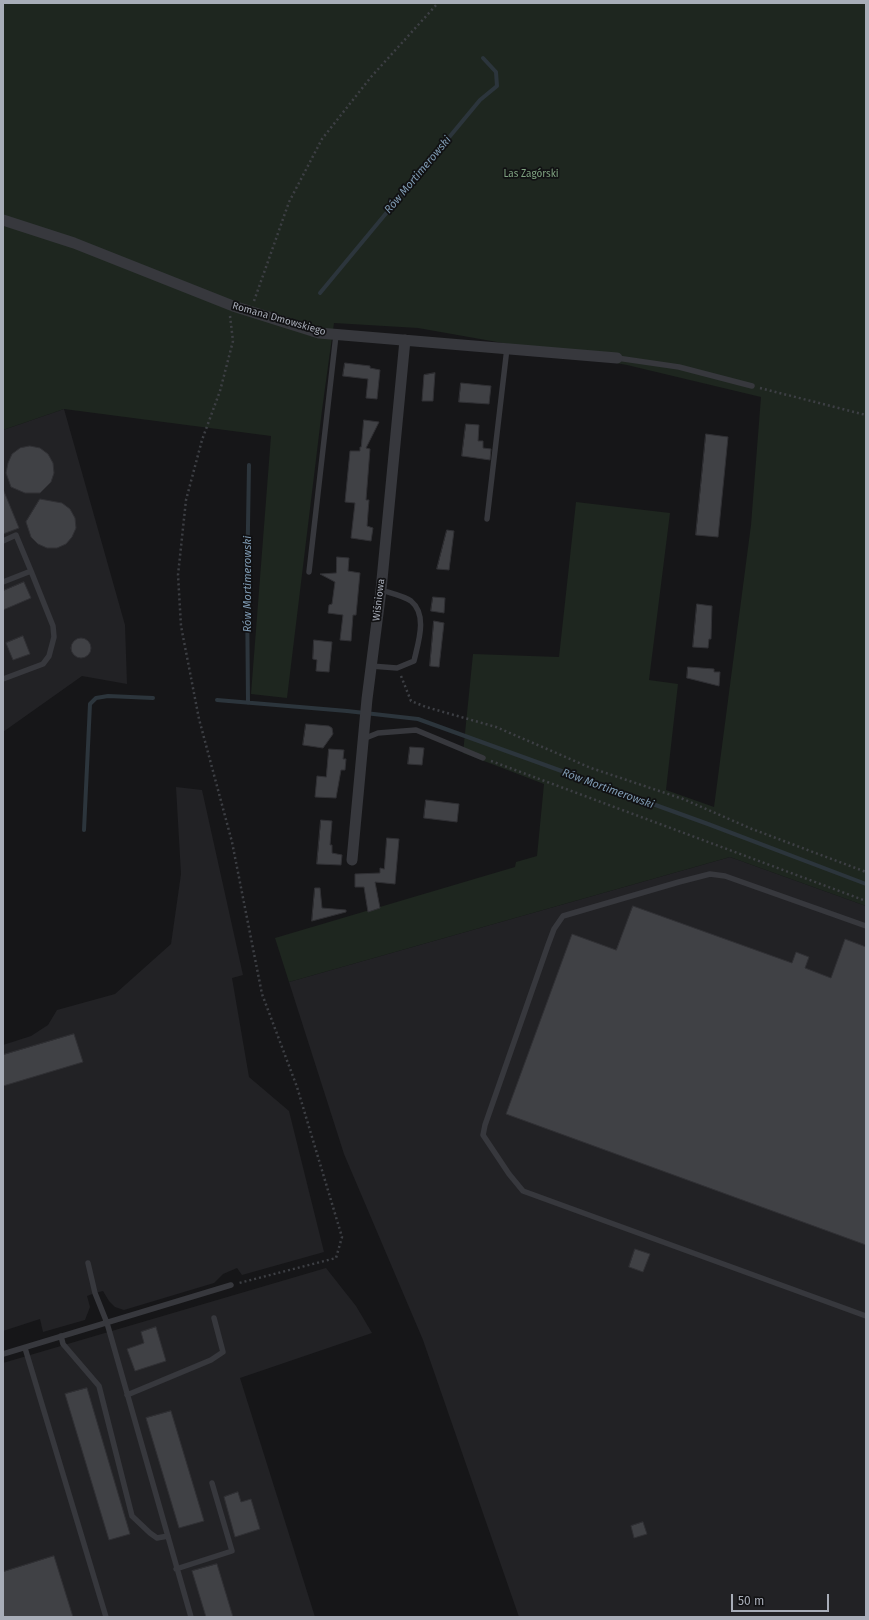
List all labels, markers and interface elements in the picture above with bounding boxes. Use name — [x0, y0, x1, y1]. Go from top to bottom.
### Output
water label: Rów Mortimerowski — [382, 134, 454, 216]
park label: Las Zagórski — [503, 168, 559, 180]
street label: Romana Dmowskiego — [231, 300, 327, 338]
water label: Rów Mortimerowski — [241, 536, 255, 632]
street label: Wiśniowa — [370, 578, 388, 622]
water label: Rów Mortimerowski — [560, 766, 656, 812]
scale bar — [733, 1586, 831, 1612]
text: 50 m — [738, 1594, 764, 1608]

